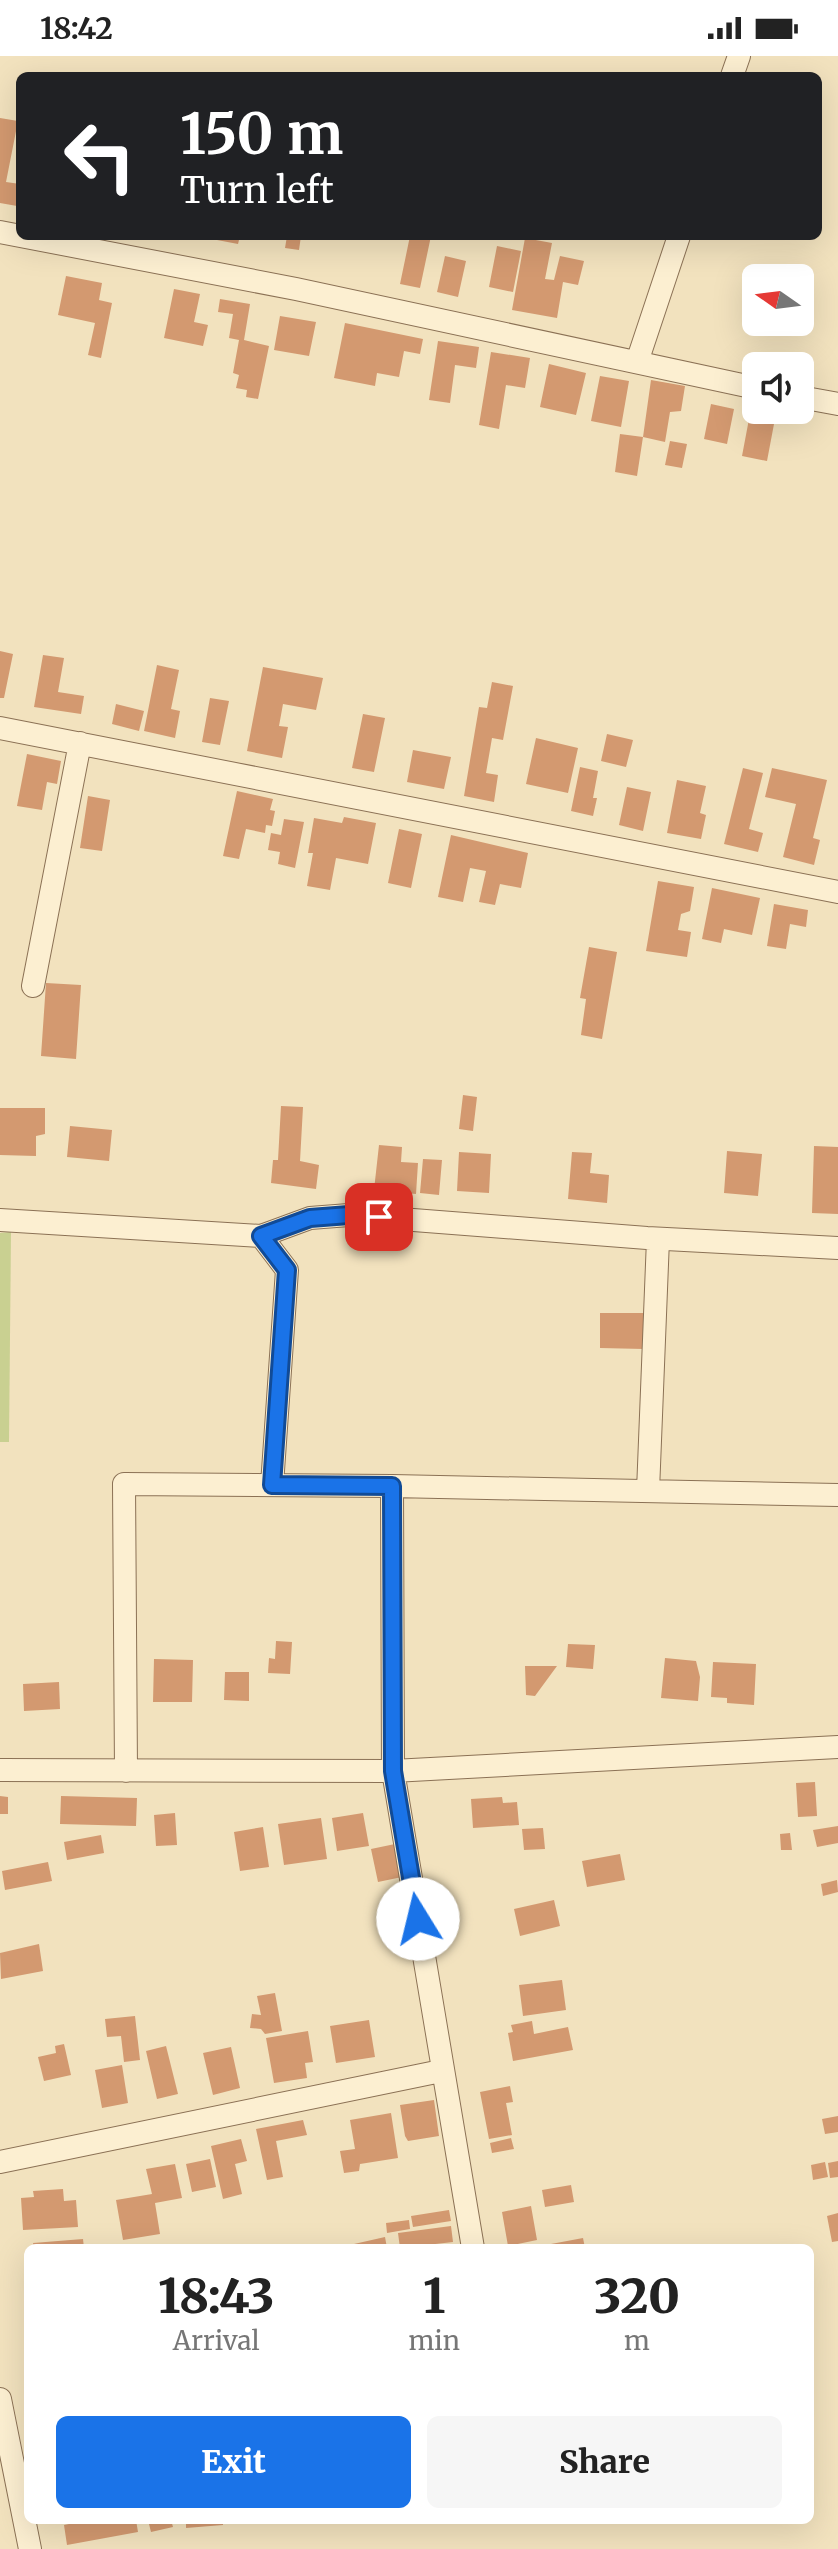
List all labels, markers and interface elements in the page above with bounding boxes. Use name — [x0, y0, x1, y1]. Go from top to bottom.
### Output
text: 18:42 — [40, 9, 113, 47]
text: 150 m — [180, 99, 343, 169]
icon: left — [48, 104, 152, 208]
text: Turn left — [180, 168, 334, 213]
north arrow — [742, 264, 814, 336]
map controls — [742, 264, 814, 424]
button: sound — [742, 352, 814, 424]
pin — [345, 1183, 413, 1251]
icon: arrive — [357, 1195, 401, 1239]
position arrow — [376, 1877, 460, 1961]
text: 18:43 — [158, 2266, 275, 2326]
text: 1 — [423, 2266, 445, 2326]
text: 320 — [594, 2266, 680, 2326]
text: Arrival — [173, 2324, 260, 2357]
text: min — [409, 2324, 460, 2357]
text: m — [624, 2324, 650, 2357]
button: Exit — [56, 2416, 411, 2508]
button: Share — [427, 2416, 782, 2508]

